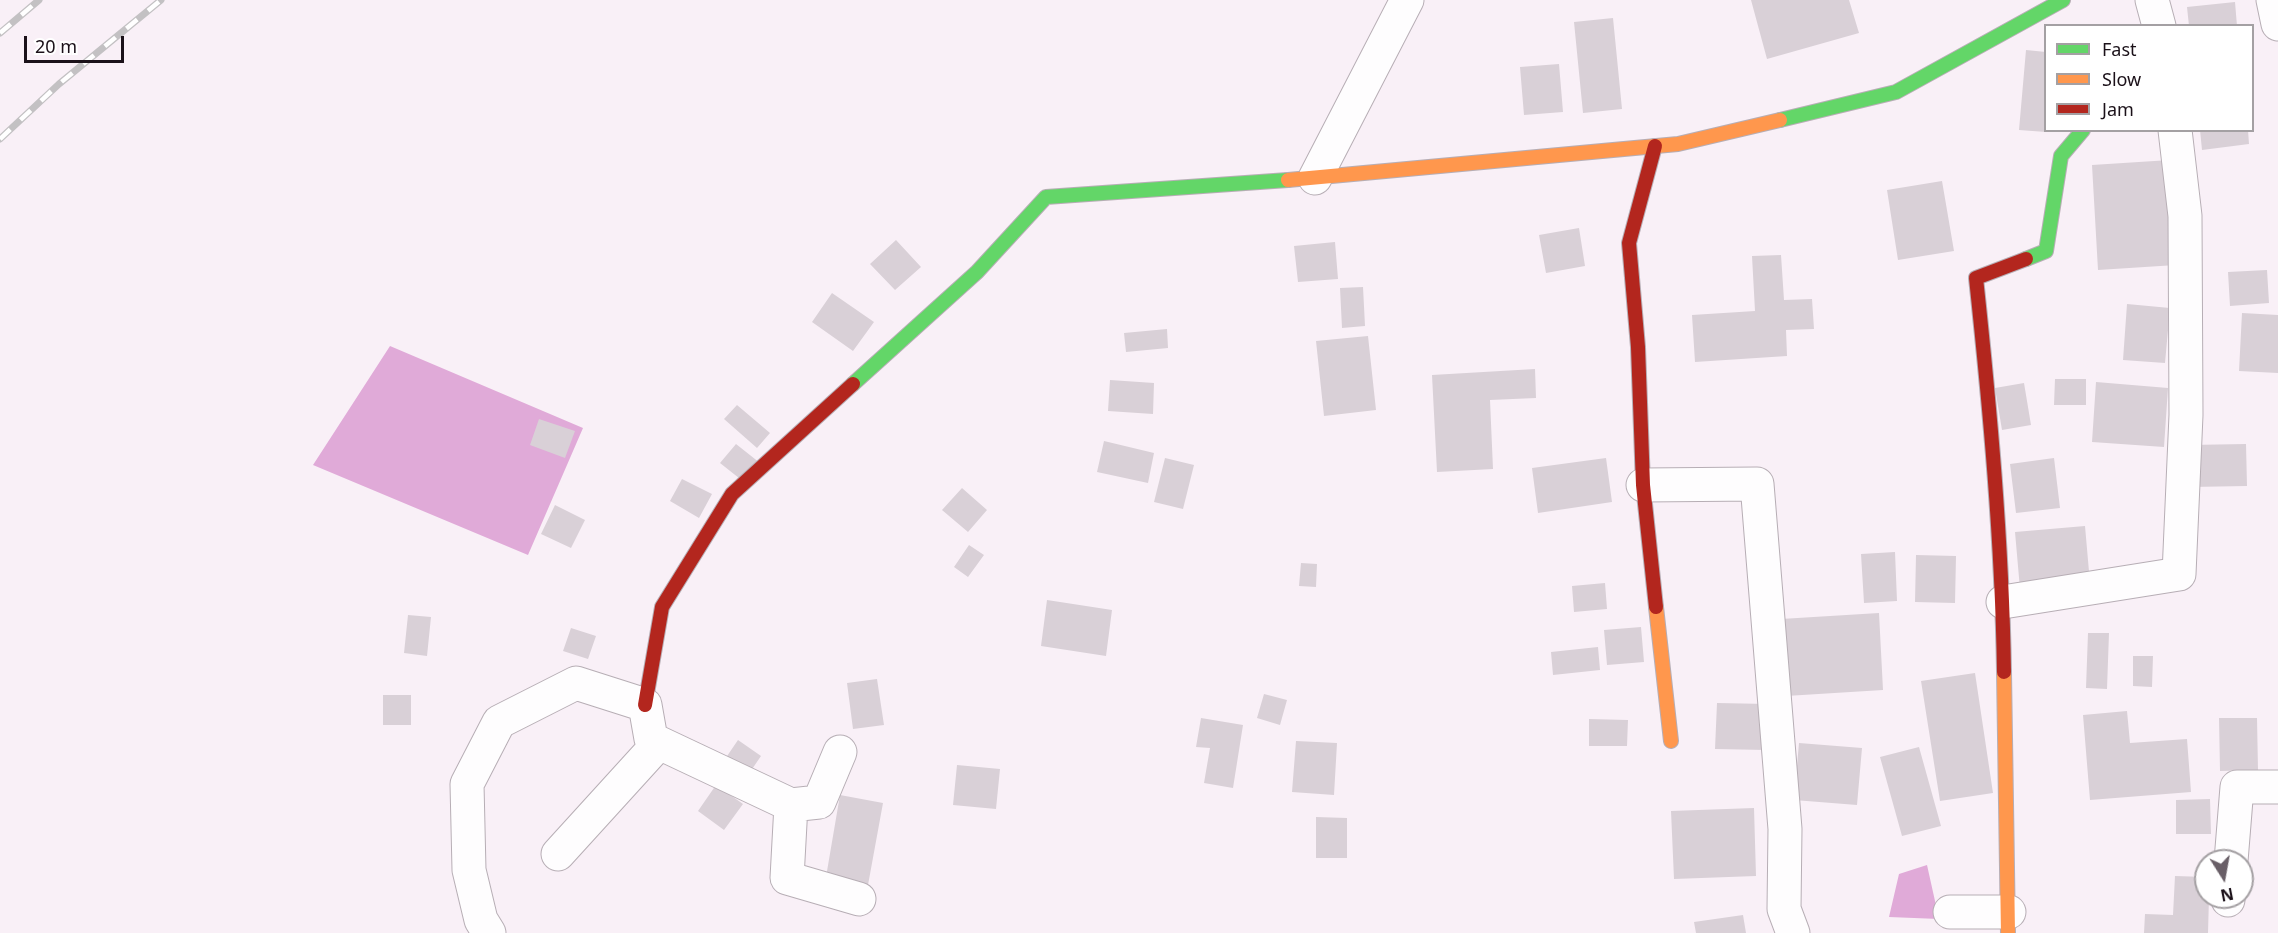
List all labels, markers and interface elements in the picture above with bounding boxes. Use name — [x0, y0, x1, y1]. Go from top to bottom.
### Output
scale bar — [27, 24, 128, 62]
legend — [2044, 24, 2254, 132]
text: 20 m — [35, 34, 77, 58]
text: Fast — [2102, 37, 2137, 61]
text: Slow — [2102, 67, 2141, 91]
text: Jam — [2102, 97, 2134, 121]
north arrow — [2194, 849, 2254, 909]
text: N — [2219, 883, 2236, 907]

